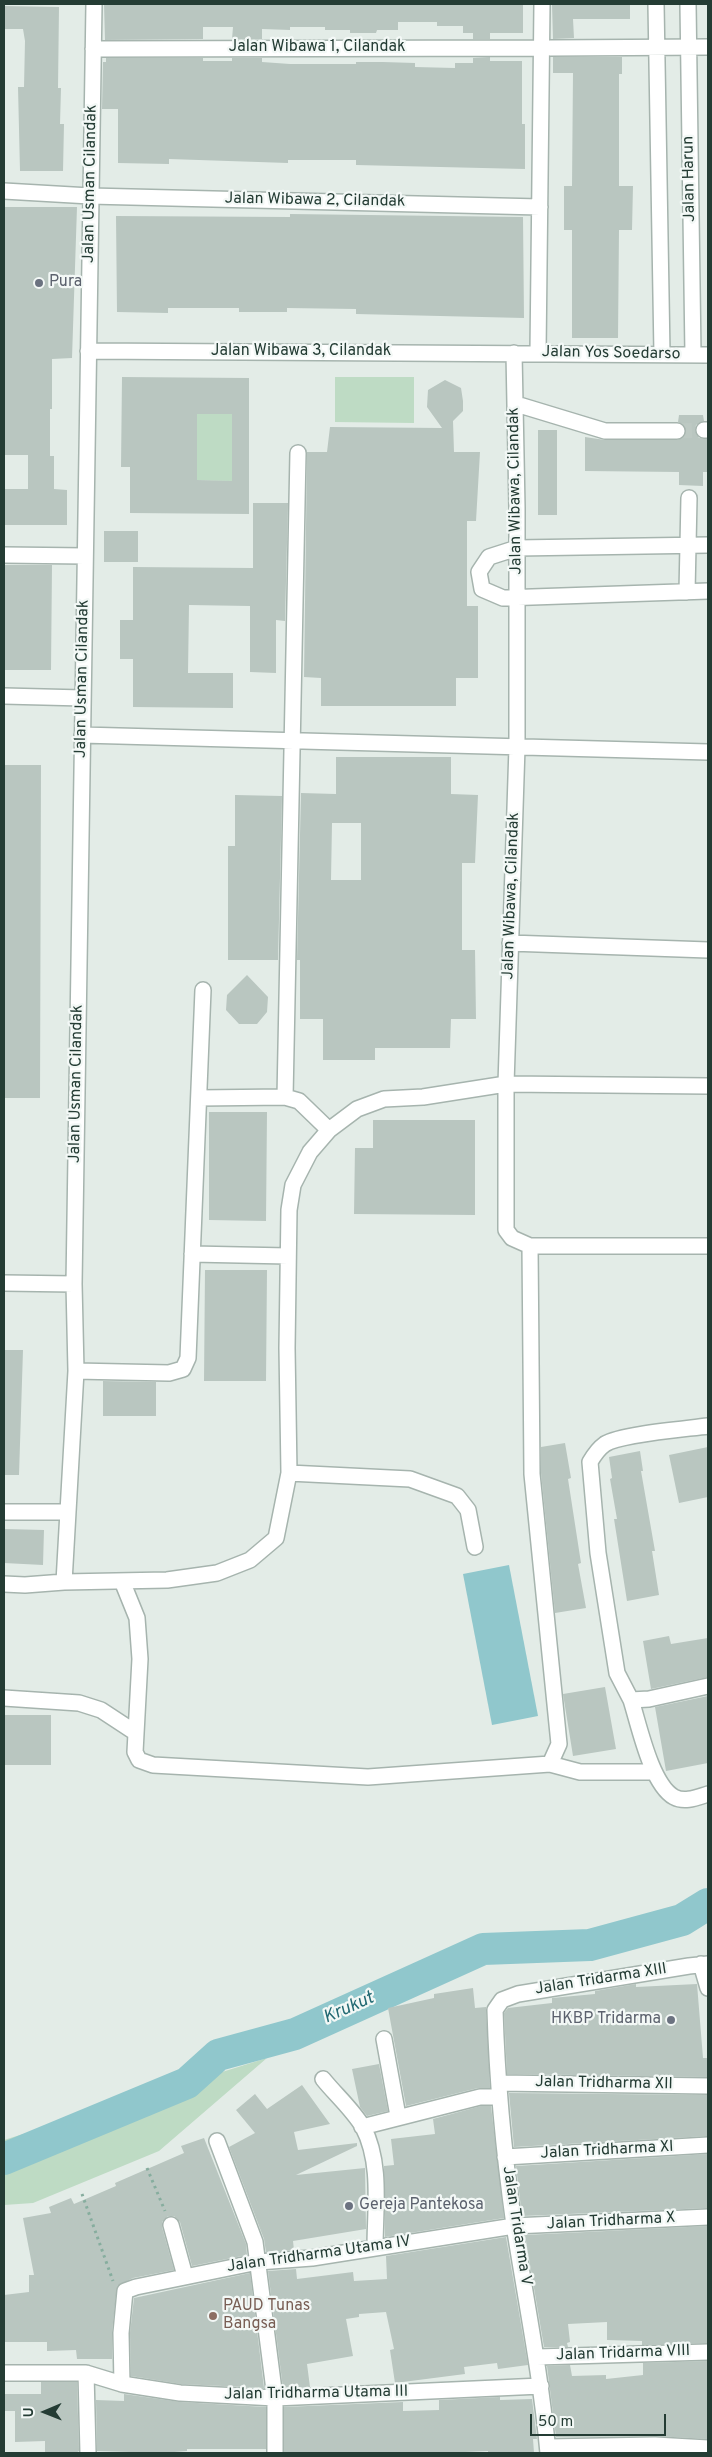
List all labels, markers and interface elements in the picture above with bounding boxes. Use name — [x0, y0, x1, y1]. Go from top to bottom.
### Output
street label: Jalan Wibawa 1, Cilandak — [229, 38, 405, 58]
street label: Jalan Usman Cilandak — [80, 105, 102, 263]
street label: Jalan Harun — [680, 136, 700, 222]
street label: Jalan Wibawa 2, Cilandak — [224, 190, 406, 212]
place label: Pura — [49, 273, 82, 293]
marker: Pura — [33, 277, 45, 289]
street label: Jalan Wibawa 3, Cilandak — [211, 342, 391, 362]
street label: Jalan Yos Soedarso — [541, 343, 681, 365]
street label: Jalan Wibawa, Cilandak — [505, 407, 527, 575]
street label: Jalan Usman Cilandak — [72, 600, 94, 758]
street label: Jalan Wibawa, Cilandak — [499, 812, 525, 980]
street label: Jalan Usman Cilandak — [66, 1005, 88, 1163]
street label: Jalan Tridarma XIII — [534, 1960, 668, 2000]
water label: Krukut — [320, 1988, 378, 2030]
place label: HKBP Tridarma — [551, 2010, 661, 2030]
marker: HKBP Tridarma — [665, 2014, 677, 2026]
street label: Jalan Tridharma XII — [535, 2073, 673, 2095]
street label: Jalan Tridharma XI — [540, 2138, 674, 2164]
street label: Jalan Tridarma V — [497, 2165, 535, 2287]
place label: Gereja Pantekosa — [359, 2196, 484, 2216]
marker: Gereja Pantekosa — [343, 2200, 355, 2212]
street label: Jalan Tridharma X — [546, 2209, 676, 2235]
street label: Jalan Tridharma Utama IV — [226, 2233, 412, 2277]
place label: PAUD Tunas Bangsa — [223, 2297, 310, 2335]
marker: PAUD Tunas Bangsa — [207, 2310, 219, 2322]
street label: Jalan Tridarma VIII — [556, 2342, 690, 2366]
street label: Jalan Tridharma Utama III — [224, 2383, 408, 2405]
north arrow — [20, 2387, 70, 2437]
scale bar — [532, 2404, 668, 2436]
text: U — [21, 2407, 38, 2417]
text: 50 m — [538, 2413, 573, 2432]

